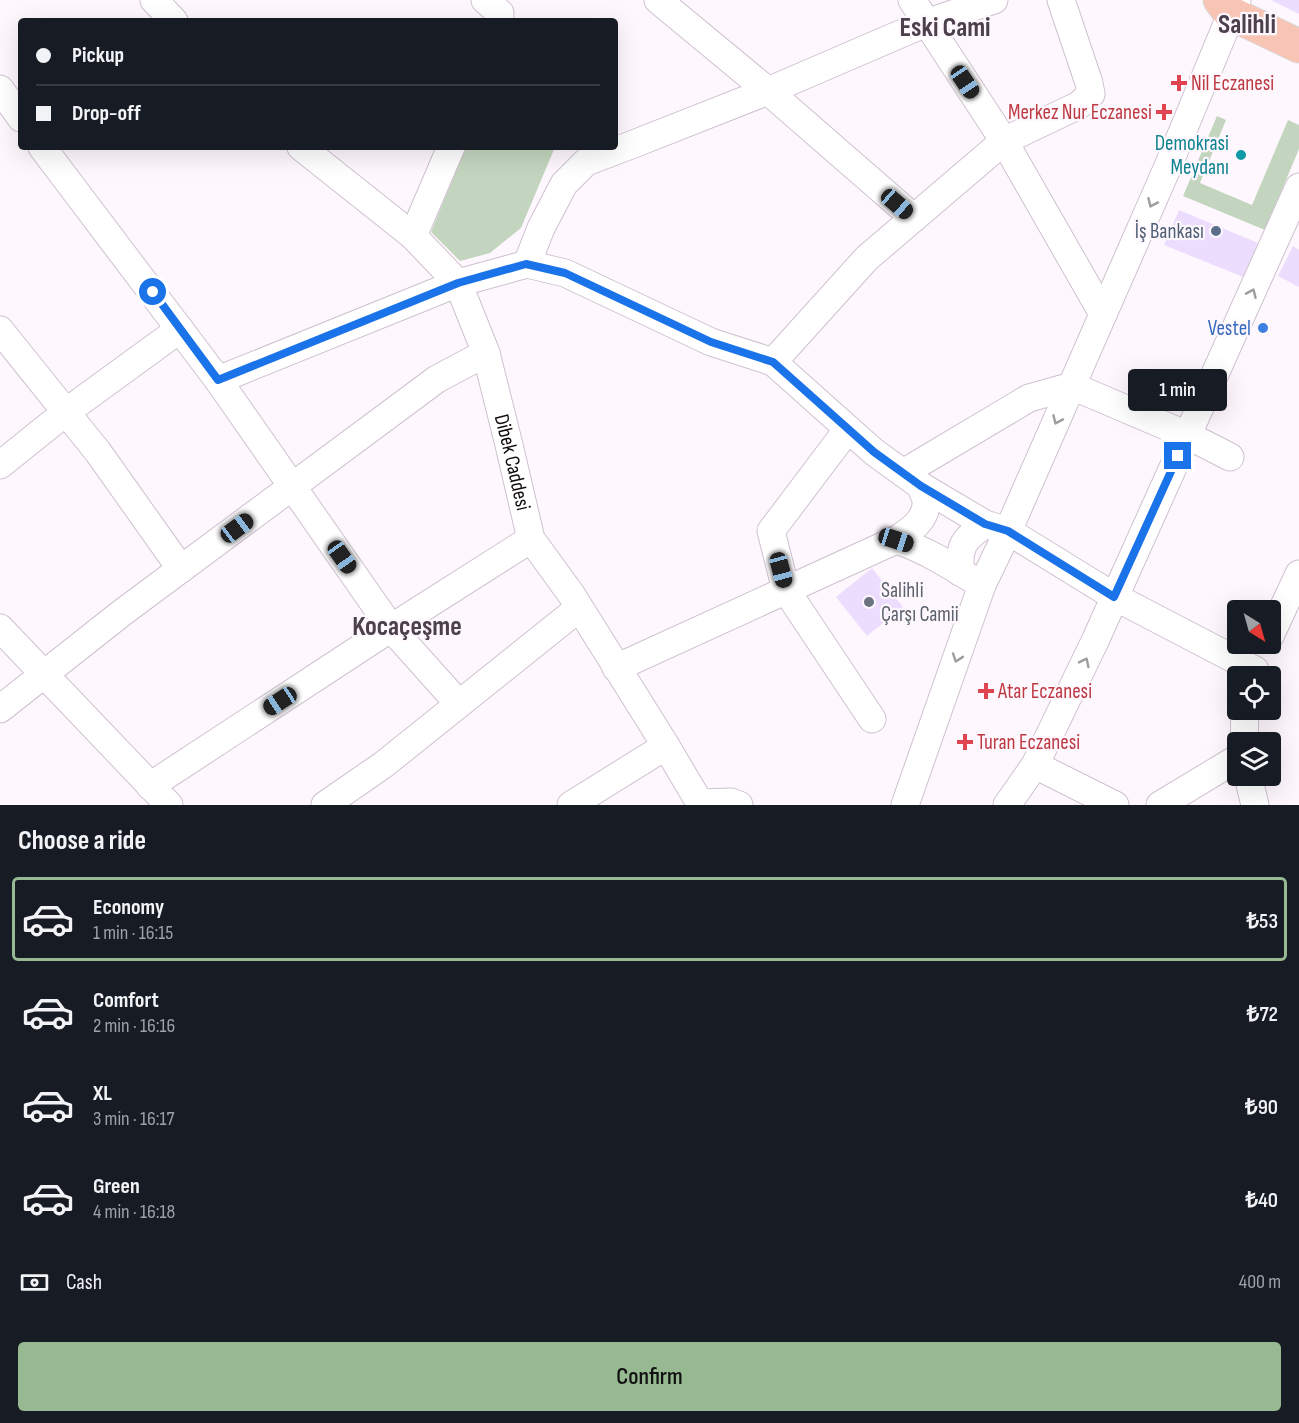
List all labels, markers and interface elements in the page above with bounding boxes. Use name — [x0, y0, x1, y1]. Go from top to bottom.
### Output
district label: Salihli — [1218, 9, 1276, 41]
district label: Eski Cami — [899, 12, 991, 44]
text: Pickup — [72, 42, 124, 69]
car — [947, 62, 983, 102]
place label: Nil Eczanesi — [1191, 71, 1274, 96]
marker: Nil Eczanesi — [1172, 76, 1186, 90]
text: Drop-off — [72, 100, 141, 127]
place label: Merkez Nur Eczanesi — [1008, 100, 1152, 125]
marker: Merkez Nur Eczanesi — [1157, 105, 1171, 119]
place label: Demokrasi Meydanı — [1155, 131, 1229, 180]
marker: Demokrasi Meydanı — [1234, 148, 1248, 162]
car — [878, 185, 916, 223]
one-way arrow — [1147, 197, 1159, 208]
place label: İş Bankası — [1135, 219, 1204, 244]
marker: İş Bankası — [1209, 224, 1223, 238]
route start — [139, 278, 166, 305]
one-way arrow — [1244, 288, 1256, 299]
place label: Vestel — [1208, 316, 1251, 341]
marker: Vestel — [1256, 321, 1270, 335]
callout: 1 min — [1128, 369, 1228, 411]
text: 1 min — [1159, 378, 1196, 402]
street label: Dibek Caddesi — [489, 412, 536, 513]
one-way arrow — [1052, 414, 1064, 425]
route end — [1164, 442, 1191, 469]
car — [217, 510, 257, 546]
car — [876, 526, 916, 554]
car — [324, 537, 360, 577]
car — [768, 550, 794, 590]
place label: Salihli Çarşı Camii — [881, 578, 959, 627]
marker: Salihli Çarşı Camii — [862, 595, 876, 609]
north arrow — [1227, 600, 1281, 654]
map controls — [1227, 600, 1281, 786]
district label: Kocaçeşme — [352, 611, 462, 643]
one-way arrow — [951, 652, 964, 662]
one-way arrow — [1077, 657, 1089, 668]
button: locate — [1227, 666, 1281, 720]
place label: Atar Eczanesi — [997, 679, 1092, 704]
car — [260, 684, 300, 718]
marker: Atar Eczanesi — [979, 684, 993, 698]
place label: Turan Eczanesi — [977, 730, 1080, 755]
button: layers — [1227, 732, 1281, 786]
marker: Turan Eczanesi — [958, 735, 972, 749]
text: Choose a ride — [18, 825, 146, 857]
icon: car — [21, 892, 75, 946]
text: Economy — [93, 894, 164, 921]
text: ₺53 — [1247, 908, 1278, 935]
text: 1 min · 16:15 — [93, 921, 173, 945]
icon: car — [21, 985, 75, 1039]
text: Comfort — [93, 987, 159, 1014]
text: ₺72 — [1247, 1001, 1278, 1028]
text: 2 min · 16:16 — [93, 1014, 175, 1038]
icon: car — [21, 1078, 75, 1132]
text: XL — [93, 1080, 112, 1107]
text: ₺90 — [1245, 1094, 1278, 1121]
text: 3 min · 16:17 — [93, 1107, 175, 1131]
icon: car — [21, 1171, 75, 1225]
text: Green — [93, 1173, 140, 1200]
text: ₺40 — [1245, 1187, 1278, 1214]
text: 4 min · 16:18 — [93, 1200, 175, 1224]
icon: cash — [18, 1266, 51, 1299]
text: Cash — [66, 1269, 102, 1296]
text: 400 m — [1239, 1270, 1281, 1294]
button: Confirm — [18, 1342, 1281, 1411]

